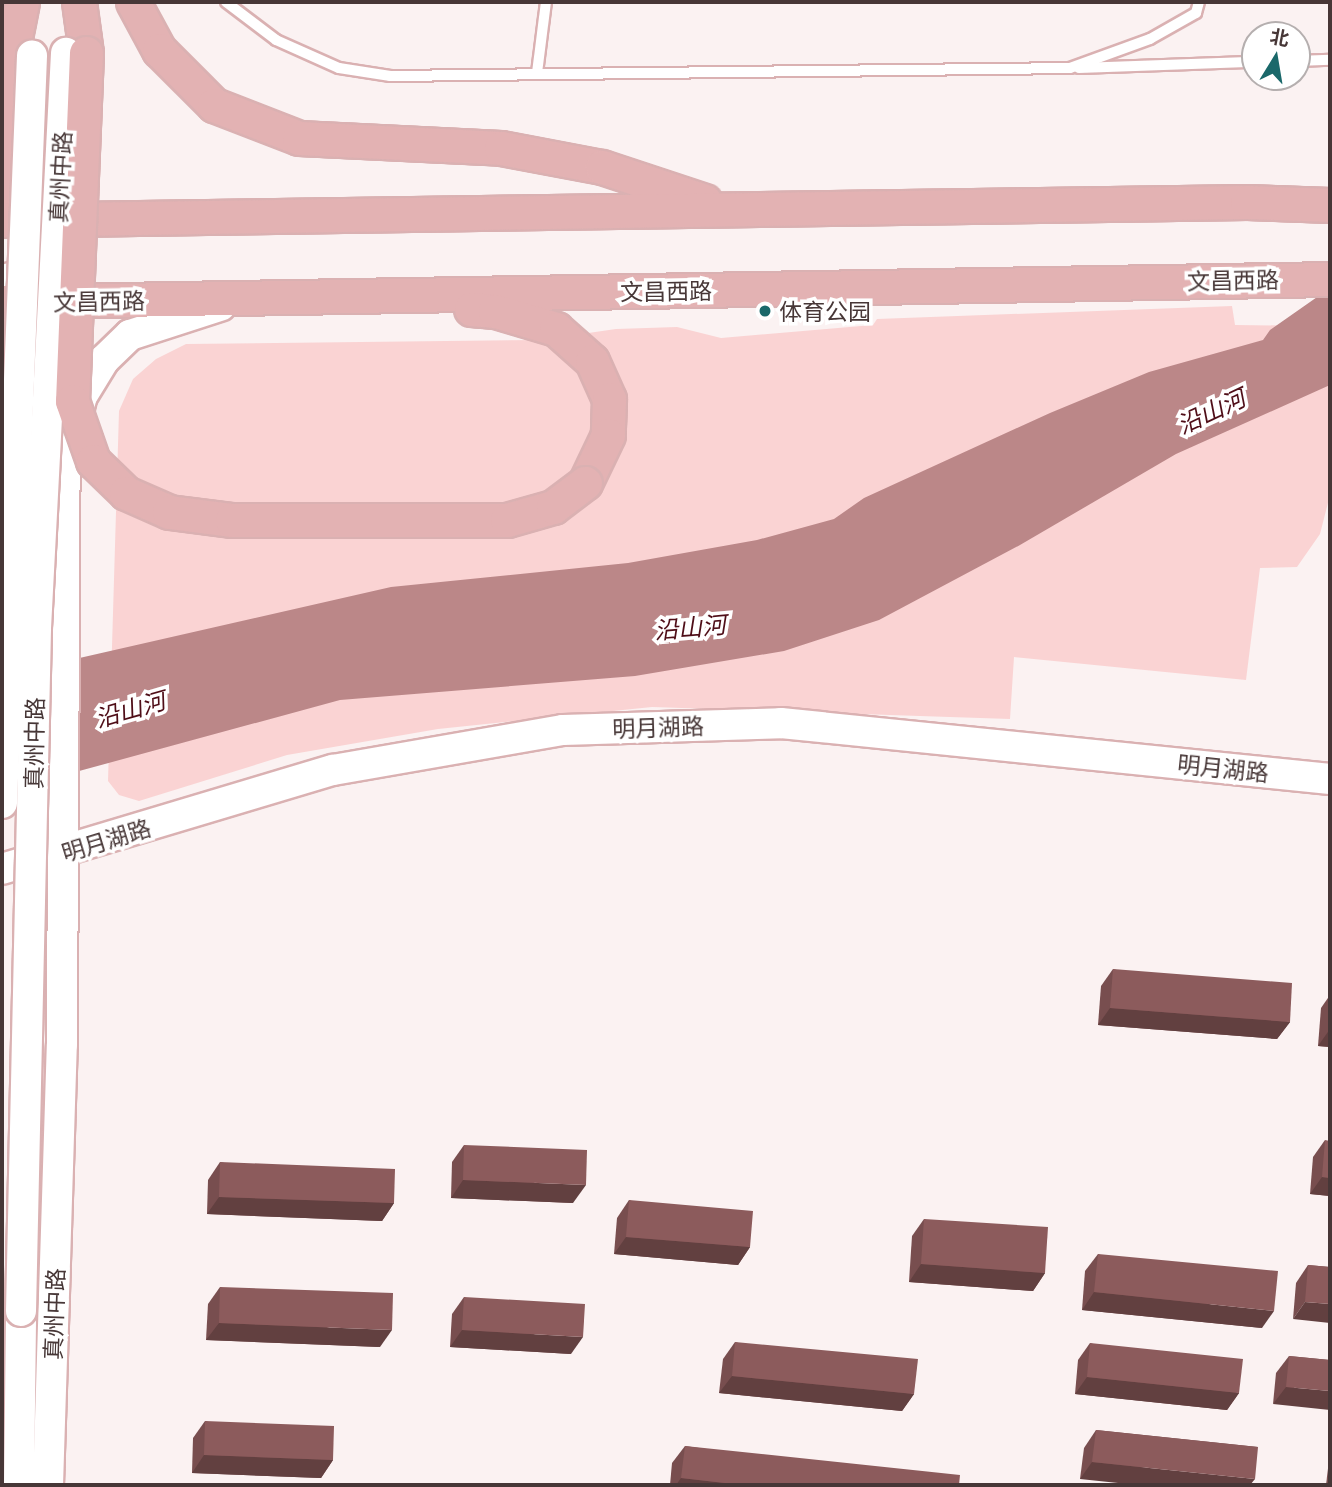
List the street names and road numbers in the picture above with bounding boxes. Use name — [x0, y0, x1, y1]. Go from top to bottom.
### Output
street label: 真州中路 — [44, 130, 76, 224]
street label: 文昌西路 — [1187, 265, 1279, 295]
street label: 文昌西路 — [620, 276, 712, 306]
street label: 文昌西路 — [53, 286, 145, 316]
street label: 真州中路 — [19, 697, 49, 789]
street label: 明月湖路 — [612, 712, 704, 742]
street label: 明月湖路 — [1176, 749, 1270, 787]
street label: 明月湖路 — [58, 813, 154, 867]
street label: 真州中路 — [39, 1268, 69, 1360]

